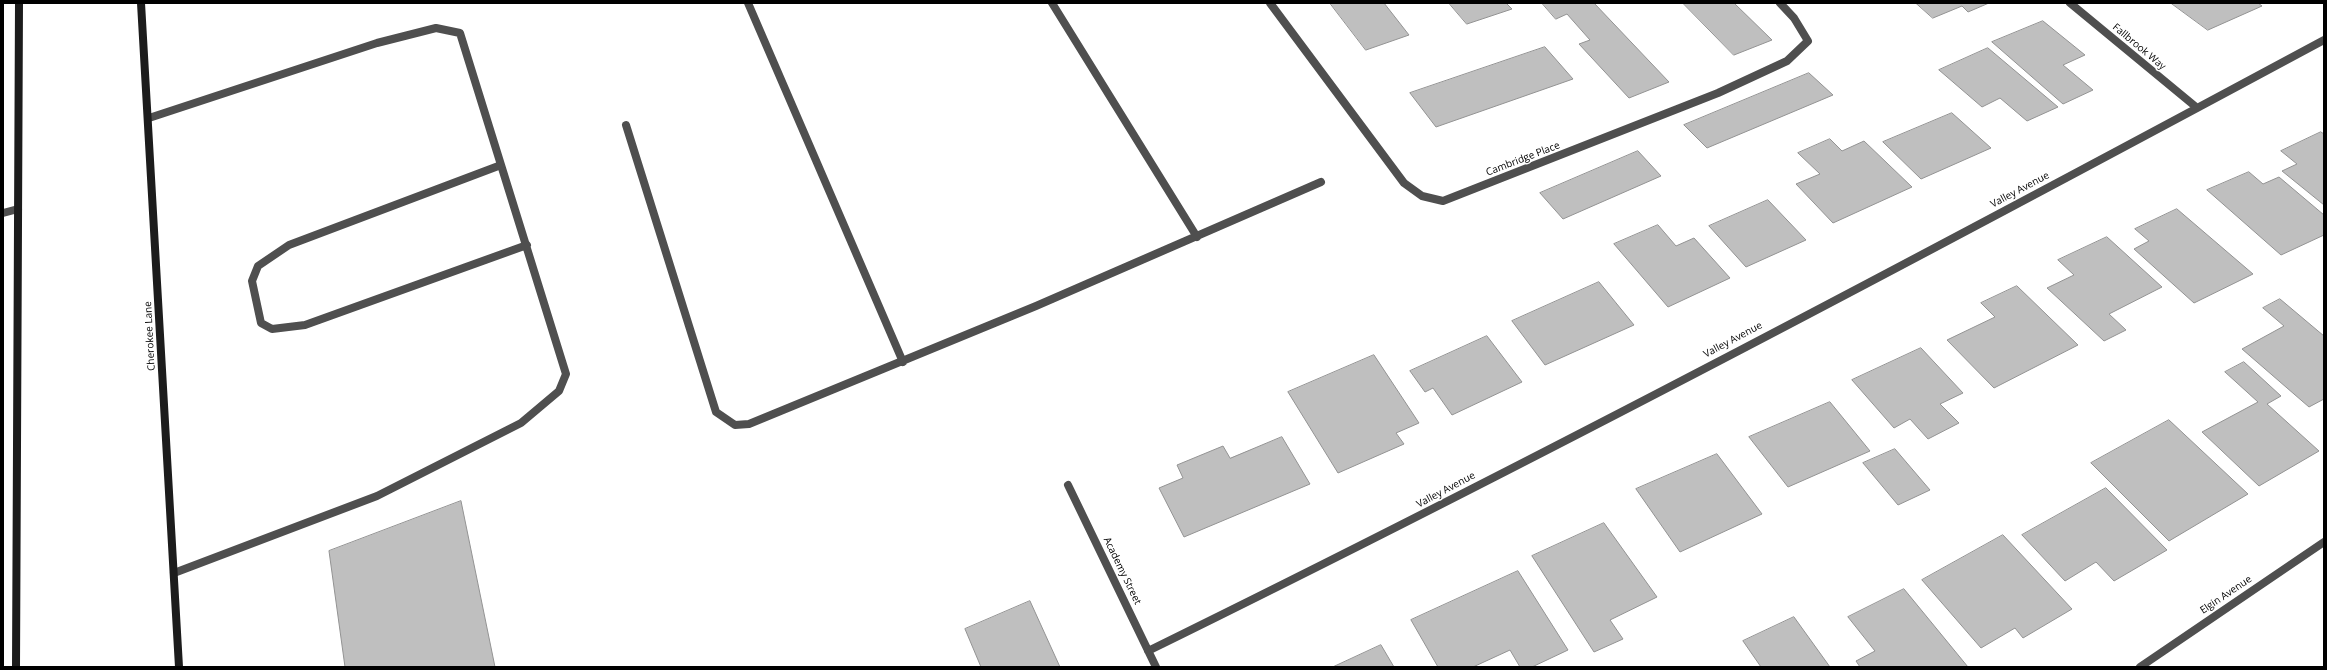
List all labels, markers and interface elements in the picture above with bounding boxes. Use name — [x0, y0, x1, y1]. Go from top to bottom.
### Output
street label: Fallbrook Way — [2110, 21, 2168, 73]
street label: Cambridge Place — [1484, 139, 1562, 179]
street label: Valley Avenue — [1989, 170, 2051, 210]
street label: Cherokee Lane — [142, 301, 158, 371]
street label: Valley Avenue — [1702, 320, 1764, 360]
street label: Valley Avenue — [1415, 470, 1477, 510]
street label: Academy Street — [1101, 535, 1143, 607]
street label: Elgin Avenue — [2198, 573, 2254, 617]

